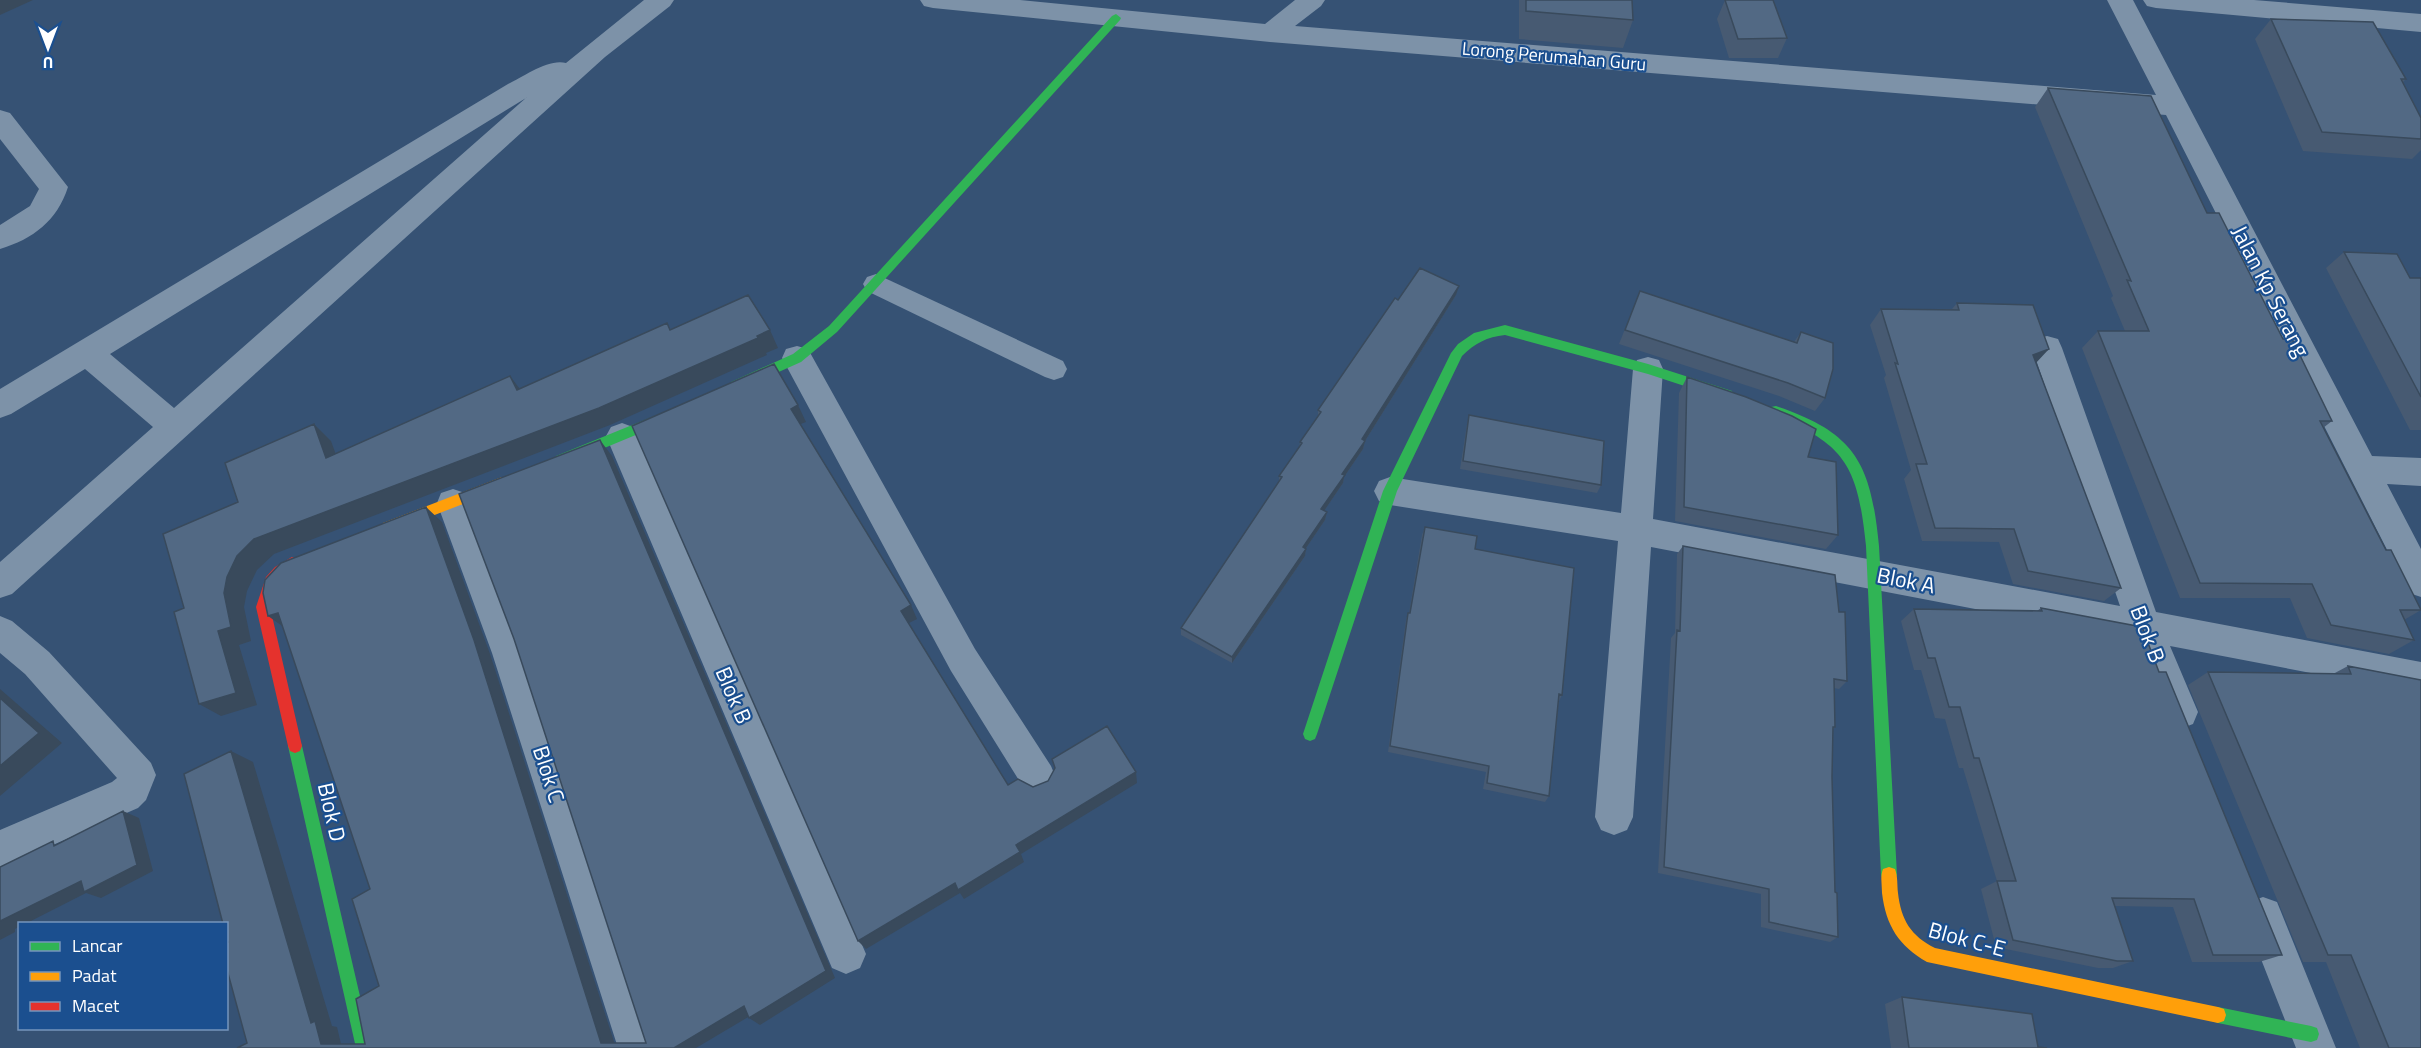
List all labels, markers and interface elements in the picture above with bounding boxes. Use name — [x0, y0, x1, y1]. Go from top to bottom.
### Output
north arrow — [18, 18, 78, 78]
street label: Lorong Perumahan Guru — [1461, 34, 1647, 78]
text: U — [43, 51, 53, 75]
street label: Jalan Kp Serang — [2223, 219, 2319, 363]
street label: Blok A — [1874, 558, 1938, 602]
street label: Blok B — [2122, 600, 2174, 668]
street label: Blok B — [707, 661, 761, 729]
street label: Blok C — [524, 741, 574, 807]
street label: Blok D — [309, 779, 355, 845]
street label: Blok C-E — [1925, 912, 2009, 966]
legend — [18, 922, 228, 1030]
text: Lancar — [72, 932, 122, 959]
text: Padat — [72, 962, 117, 989]
text: Macet — [72, 992, 120, 1019]

